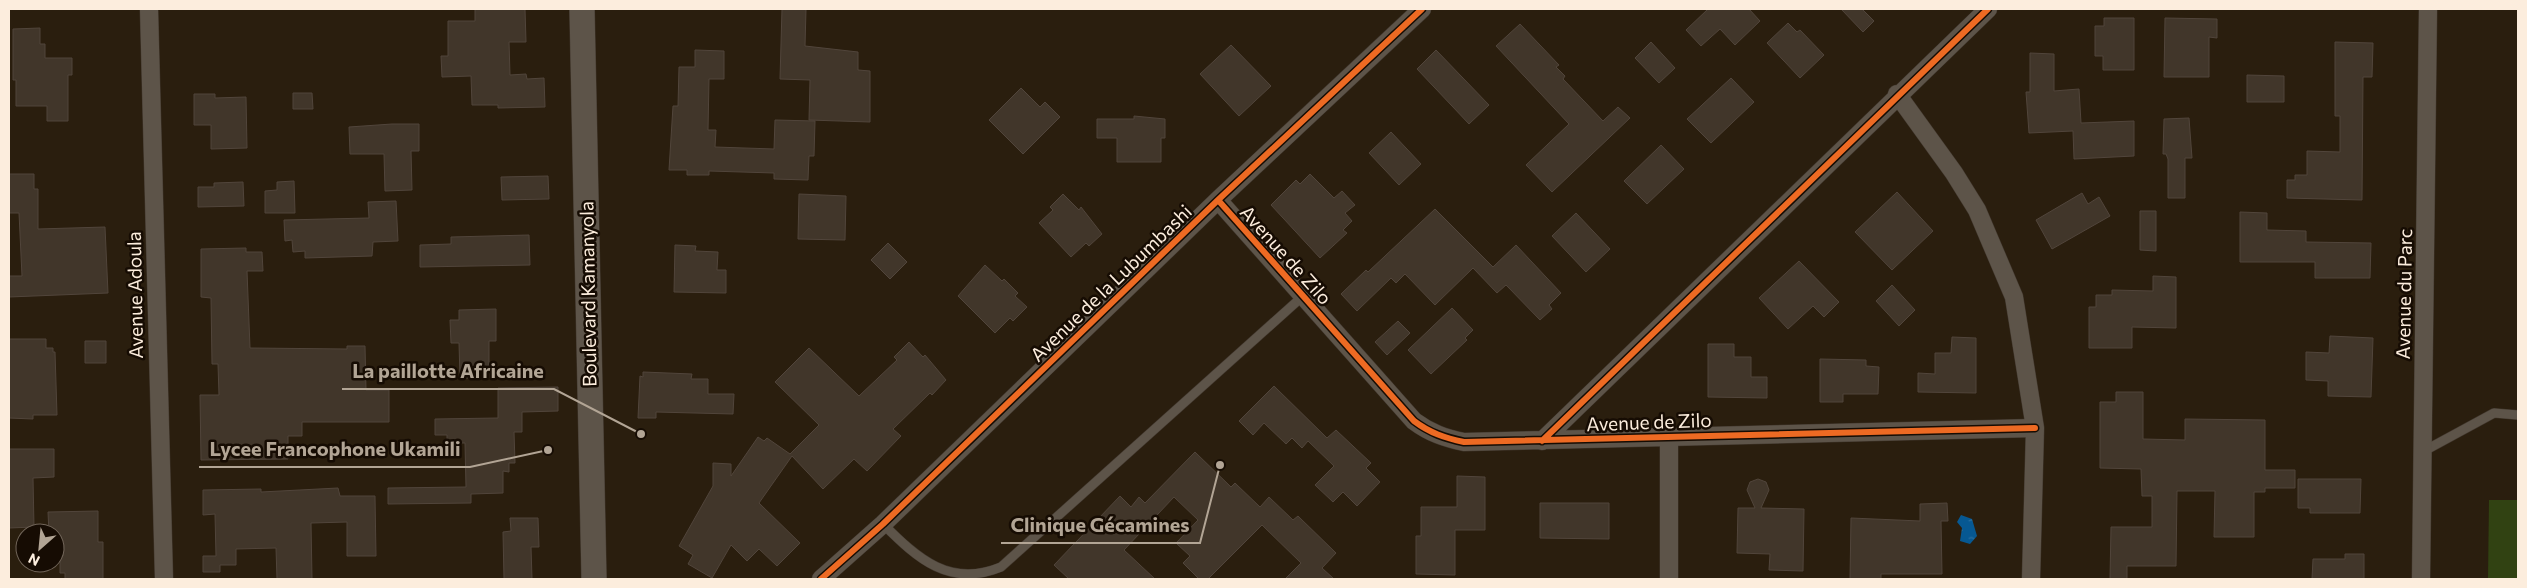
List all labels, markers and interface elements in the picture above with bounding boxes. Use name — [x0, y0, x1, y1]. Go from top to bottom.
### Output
street label: Avenue de la Lubumbashi — [1025, 200, 1196, 366]
street label: Avenue de Zilo — [1236, 200, 1337, 309]
street label: Boulevard Kamanyola — [574, 201, 601, 387]
street label: Avenue du Parc — [2391, 228, 2416, 360]
street label: Avenue Adoula — [122, 231, 147, 359]
callout: La paillotte Africaine — [342, 354, 554, 389]
text: La paillotte Africaine — [352, 358, 544, 382]
street label: Avenue de Zilo — [1586, 408, 1712, 435]
callout: Lycee Francophone Ukamili — [199, 432, 470, 467]
text: Lycee Francophone Ukamili — [209, 436, 461, 460]
callout: Clinique Gécamines — [1001, 508, 1200, 543]
text: Clinique Gécamines — [1010, 512, 1190, 536]
north arrow — [15, 523, 65, 573]
text: N — [25, 550, 42, 570]

